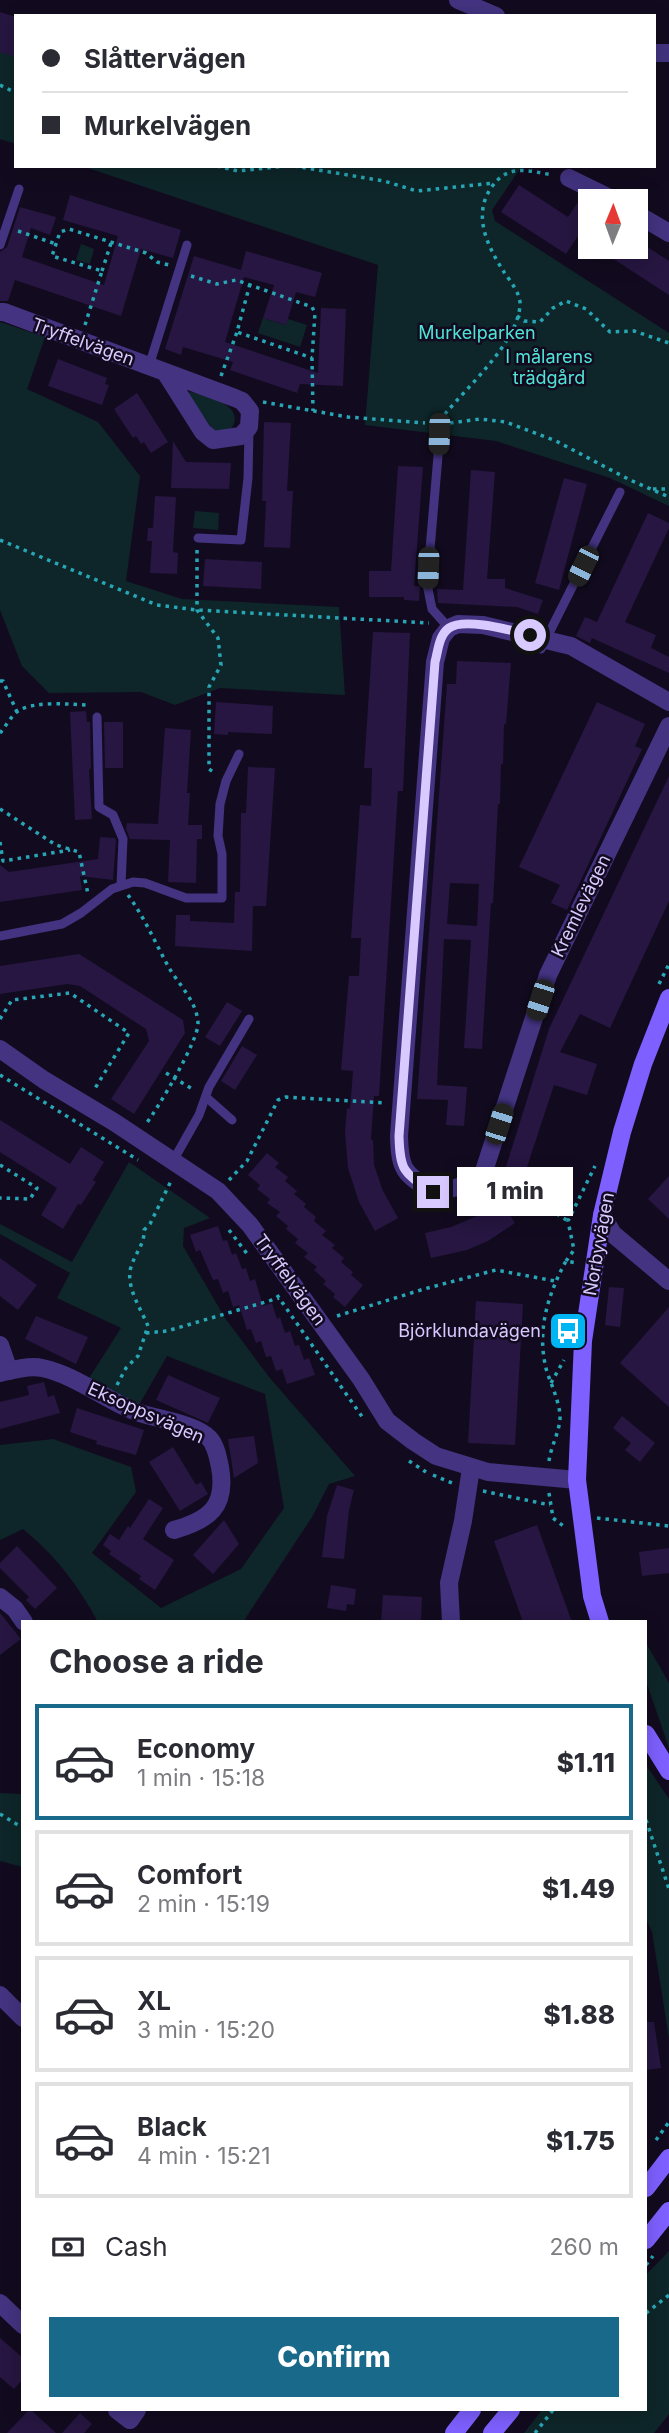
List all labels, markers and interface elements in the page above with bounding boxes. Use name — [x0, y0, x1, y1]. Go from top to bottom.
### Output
text: Slåttervägen — [84, 43, 246, 74]
text: Murkelvägen — [84, 110, 251, 141]
north arrow — [578, 189, 648, 259]
map controls — [578, 189, 648, 259]
street label: Tryffelvägen — [29, 313, 137, 370]
park label: Murkelparken — [418, 322, 536, 343]
park label: I målarens trädgård — [505, 346, 593, 388]
car — [428, 413, 451, 455]
car — [565, 543, 602, 589]
car — [417, 547, 440, 589]
route start — [514, 619, 546, 651]
street label: Kremlevägen — [547, 851, 614, 961]
car — [524, 977, 557, 1023]
car — [483, 1101, 516, 1147]
callout: 1 min — [458, 1168, 573, 1216]
route end — [417, 1176, 449, 1208]
text: 1 min — [486, 1177, 544, 1205]
street label: Norbyvägen — [579, 1191, 618, 1297]
street label: Tryffelvägen — [250, 1230, 330, 1329]
bus stop icon: Björklundavägen — [547, 1310, 589, 1352]
place label: Björklundavägen — [398, 1320, 541, 1341]
street label: Eksoppsvägen — [85, 1378, 207, 1448]
text: Choose a ride — [49, 1642, 264, 1681]
icon: car — [53, 1731, 116, 1794]
text: Economy — [137, 1733, 255, 1764]
text: $1.11 — [557, 1747, 615, 1778]
text: 1 min · 15:18 — [137, 1764, 265, 1792]
icon: car — [53, 1857, 116, 1920]
text: Comfort — [137, 1859, 242, 1890]
text: $1.49 — [542, 1873, 615, 1904]
text: 2 min · 15:19 — [137, 1890, 270, 1918]
icon: car — [53, 1983, 116, 2046]
text: XL — [137, 1985, 171, 2016]
text: $1.88 — [543, 1999, 615, 2030]
text: 3 min · 15:20 — [137, 2016, 275, 2044]
icon: car — [53, 2109, 116, 2172]
text: Black — [137, 2111, 207, 2142]
text: $1.75 — [546, 2125, 615, 2156]
text: 4 min · 15:21 — [137, 2142, 271, 2170]
icon: cash — [49, 2228, 87, 2266]
text: Cash — [105, 2231, 168, 2262]
text: 260 m — [550, 2233, 619, 2261]
button: Confirm — [49, 2317, 619, 2397]

